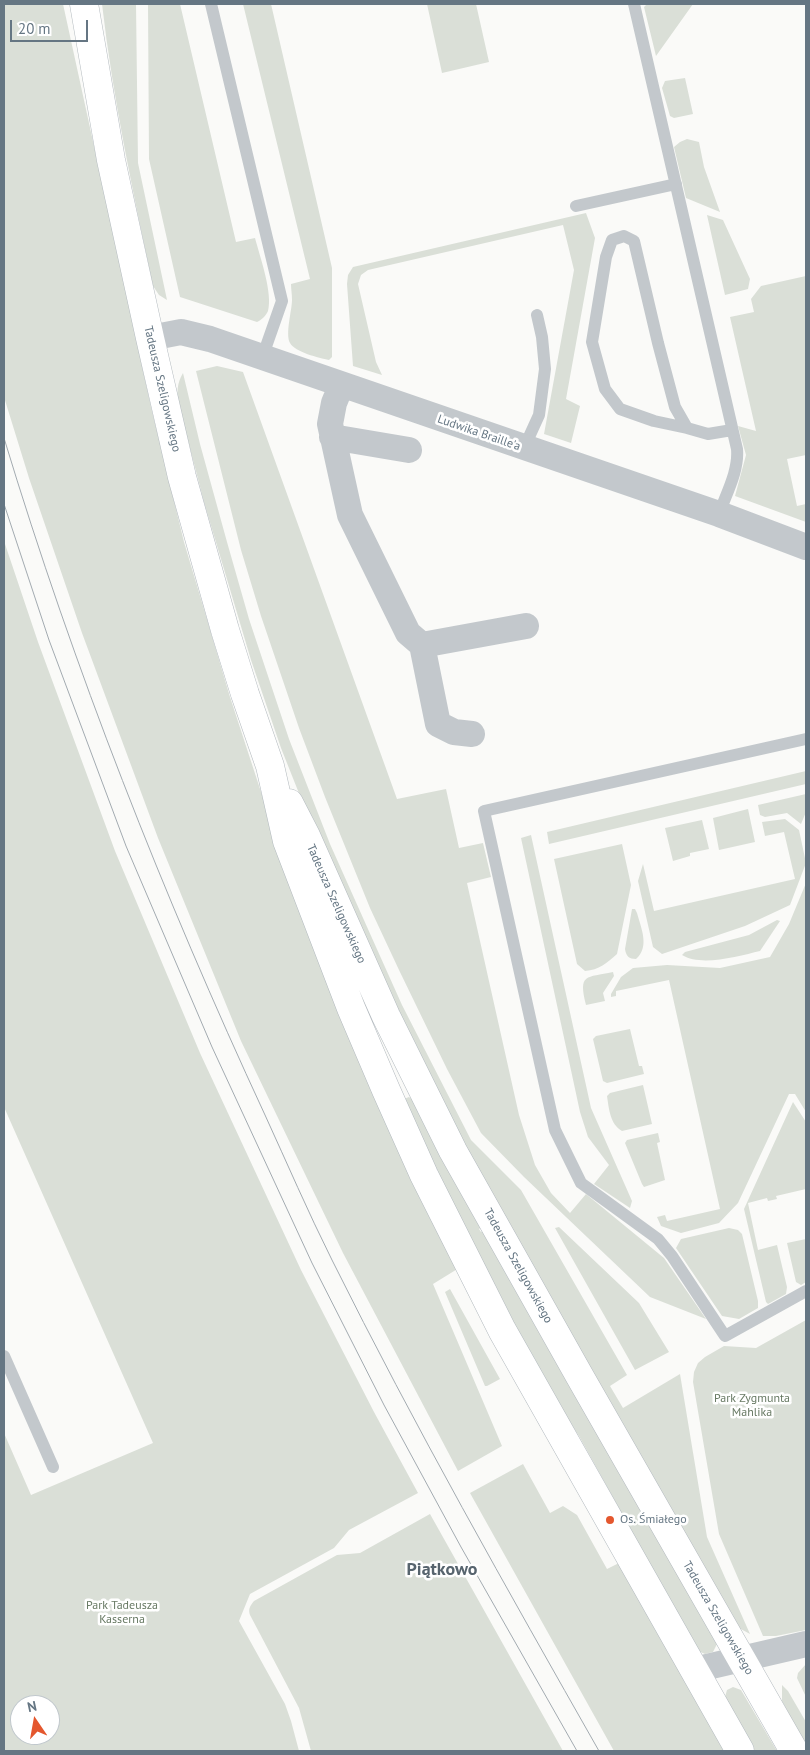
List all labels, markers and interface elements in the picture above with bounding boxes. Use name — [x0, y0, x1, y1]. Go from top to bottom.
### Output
scale bar — [12, 10, 90, 42]
text: 20 m — [18, 19, 51, 38]
street label: Tadeusza Szeligowskiego — [141, 325, 183, 453]
street label: Ludwika Braille'a — [436, 412, 522, 454]
street label: Tadeusza Szeligowskiego — [303, 842, 369, 966]
street label: Tadeusza Szeligowskiego — [480, 1206, 556, 1326]
park label: Park Zygmunta Mahlika — [714, 1392, 790, 1420]
place label: Os. Śmiałego — [620, 1513, 687, 1527]
marker: Os. Śmiałego — [604, 1514, 616, 1526]
district label: Piątkowo — [407, 1559, 477, 1581]
street label: Tadeusza Szeligowskiego — [680, 1559, 756, 1677]
park label: Park Tadeusza Kasserna — [86, 1599, 158, 1627]
north arrow — [10, 1695, 60, 1745]
text: N — [26, 1697, 38, 1716]

